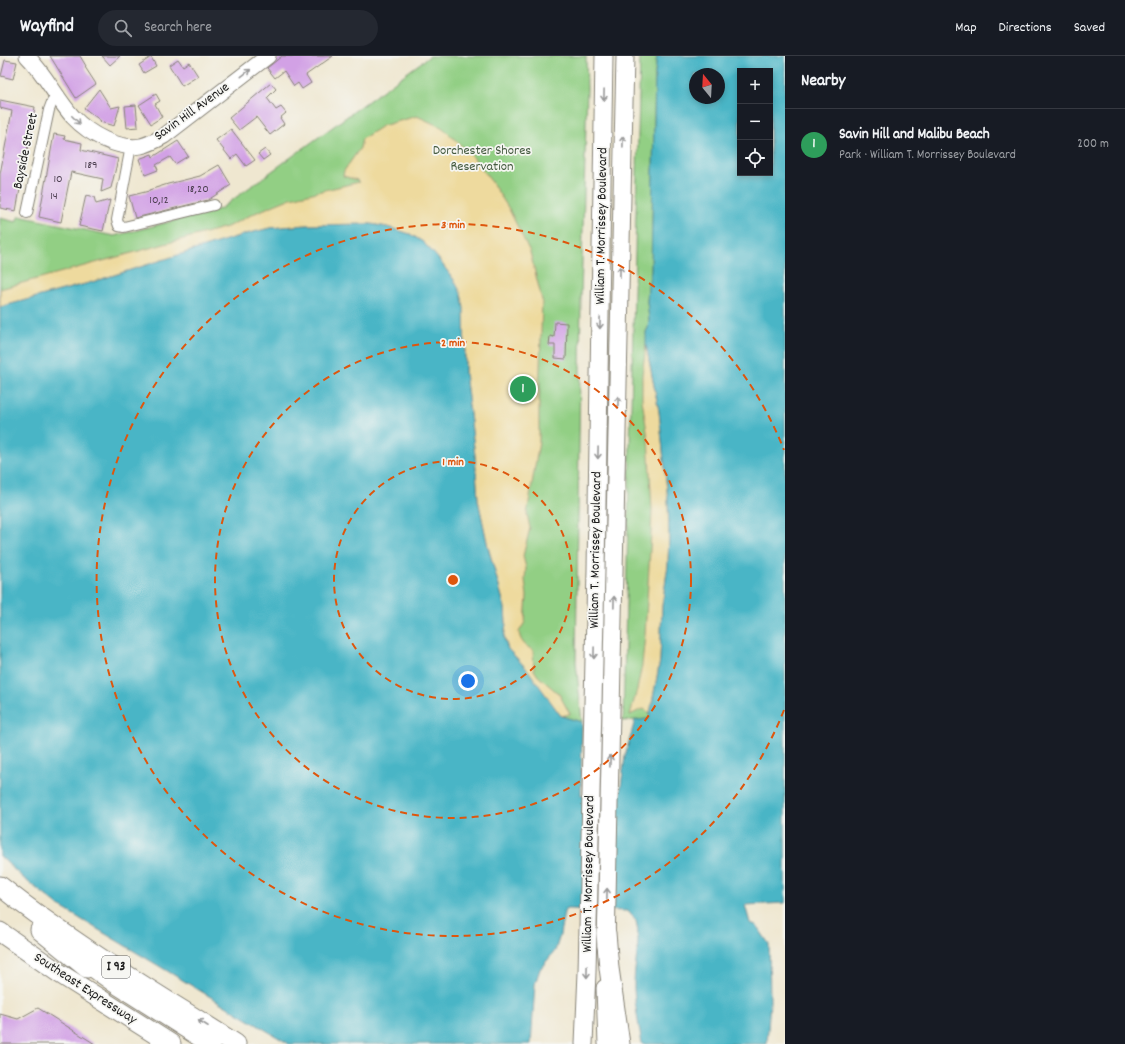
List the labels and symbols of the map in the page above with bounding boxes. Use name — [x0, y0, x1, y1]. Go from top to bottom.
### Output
north arrow — [689, 68, 725, 104]
one-way arrow — [240, 69, 251, 77]
street label: Savin Hill Avenue — [150, 78, 234, 146]
one-way arrow — [600, 88, 608, 101]
street label: Bayside Street — [8, 111, 44, 191]
one-way arrow — [71, 115, 81, 125]
one-way arrow — [619, 136, 627, 149]
park label: Dorchester Shores Reservation — [433, 141, 531, 177]
street label: William T. Morrissey Boulevard — [591, 147, 613, 305]
house number: 189 — [85, 157, 97, 174]
house number: 10 — [53, 171, 63, 188]
house number: 18,20 — [187, 181, 209, 198]
house number: 14 — [50, 188, 58, 205]
house number: 10,12 — [149, 192, 169, 209]
text: 3 min — [441, 217, 465, 234]
one-way arrow — [616, 266, 624, 279]
one-way arrow — [596, 316, 604, 329]
text: 2 min — [441, 335, 465, 352]
pin: 1 — [510, 374, 536, 404]
one-way arrow — [614, 396, 621, 409]
one-way arrow — [594, 446, 602, 459]
text: 1 min — [442, 454, 464, 471]
street label: William T. Morrissey Boulevard — [585, 471, 607, 629]
centre of rings — [446, 573, 460, 587]
one-way arrow — [610, 596, 617, 609]
one-way arrow — [590, 646, 598, 659]
your location — [458, 671, 478, 691]
one-way arrow — [606, 755, 614, 768]
street label: William T. Morrissey Boulevard — [578, 795, 600, 953]
one-way arrow — [603, 888, 611, 901]
street label: Southeast Expressway — [29, 948, 141, 1030]
road number: I 93 — [102, 956, 130, 978]
one-way arrow — [584, 965, 591, 978]
one-way arrow — [198, 1019, 209, 1027]

